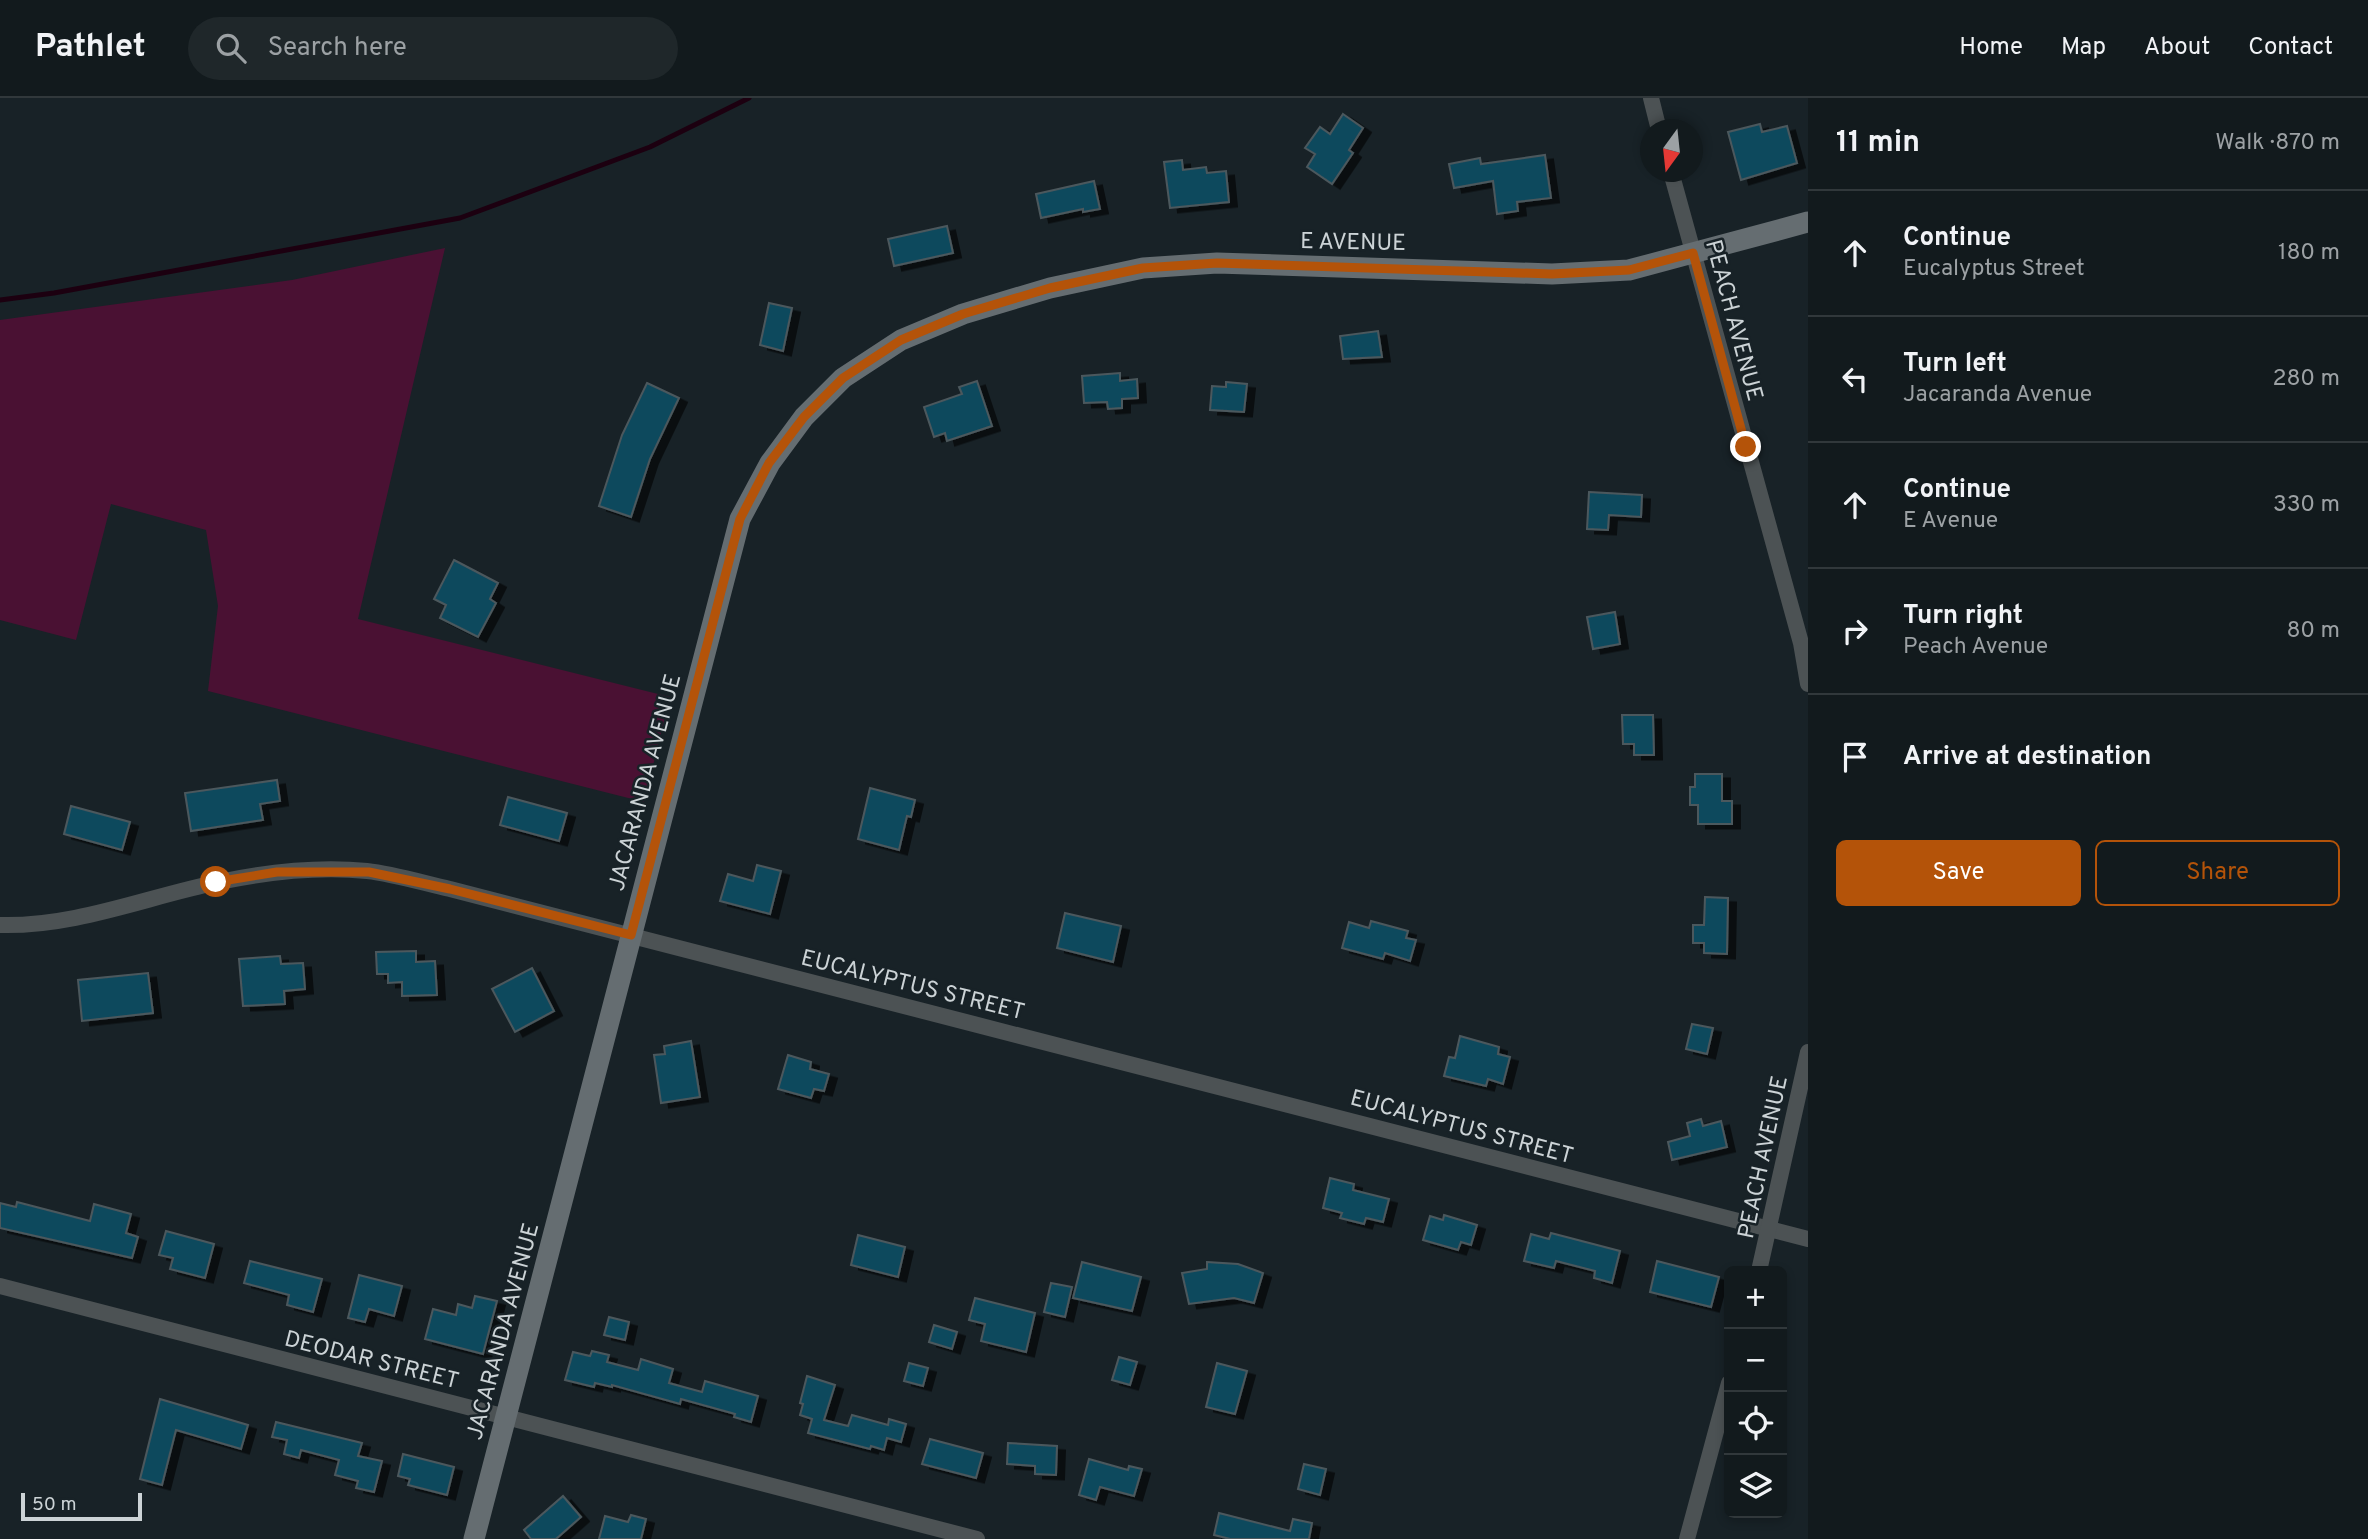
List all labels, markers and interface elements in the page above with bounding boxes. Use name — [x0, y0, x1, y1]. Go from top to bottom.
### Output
search box — [188, 17, 678, 80]
text: Pathlet — [35, 27, 146, 69]
icon: search — [212, 29, 250, 67]
text: Search here — [268, 32, 407, 65]
text: Home — [1959, 33, 2023, 63]
text: Map — [2061, 33, 2106, 63]
text: About — [2144, 33, 2210, 63]
text: Contact — [2248, 33, 2333, 63]
north arrow — [1640, 119, 1703, 182]
text: 11 min — [1836, 125, 1920, 162]
text: Walk · 870 m — [2215, 129, 2340, 158]
text: Continue — [1903, 222, 2011, 255]
street label: E AVENUE — [1300, 228, 1406, 259]
icon: ahead — [1836, 234, 1874, 272]
street label: PEACH AVENUE — [1697, 237, 1768, 405]
text: 180 m — [2278, 239, 2340, 268]
text: Eucalyptus Street — [1903, 255, 2085, 284]
text: Turn left — [1903, 348, 2007, 381]
icon: left — [1836, 360, 1874, 398]
text: 280 m — [2272, 365, 2340, 394]
text: Jacaranda Avenue — [1903, 381, 2092, 410]
route end — [1730, 431, 1761, 462]
text: Continue — [1903, 474, 2011, 507]
icon: ahead — [1836, 486, 1874, 524]
text: 330 m — [2273, 491, 2340, 520]
text: E Avenue — [1903, 507, 1998, 536]
text: Turn right — [1903, 600, 2023, 633]
icon: right — [1836, 612, 1874, 650]
text: 80 m — [2287, 617, 2340, 646]
text: Peach Avenue — [1903, 633, 2048, 662]
street label: JACARANDA AVENUE — [604, 671, 689, 894]
icon: arrive — [1836, 738, 1874, 776]
text: Arrive at destination — [1903, 741, 2151, 774]
button: Save — [1836, 840, 2081, 906]
button: Share — [2095, 840, 2340, 906]
route start — [200, 866, 231, 897]
street label: EUCALYPTUS STREET — [797, 945, 1027, 1028]
street label: PEACH AVENUE — [1733, 1073, 1796, 1242]
street label: EUCALYPTUS STREET — [1347, 1085, 1576, 1172]
street label: JACARANDA AVENUE — [462, 1220, 547, 1443]
map controls — [1724, 1266, 1787, 1518]
button: + — [1724, 1266, 1787, 1329]
street label: DEODAR STREET — [281, 1326, 462, 1397]
button: − — [1724, 1329, 1787, 1392]
button: locate — [1724, 1392, 1787, 1455]
button: layers — [1724, 1455, 1787, 1518]
scale bar — [21, 1490, 142, 1522]
text: 50 m — [32, 1493, 77, 1517]

